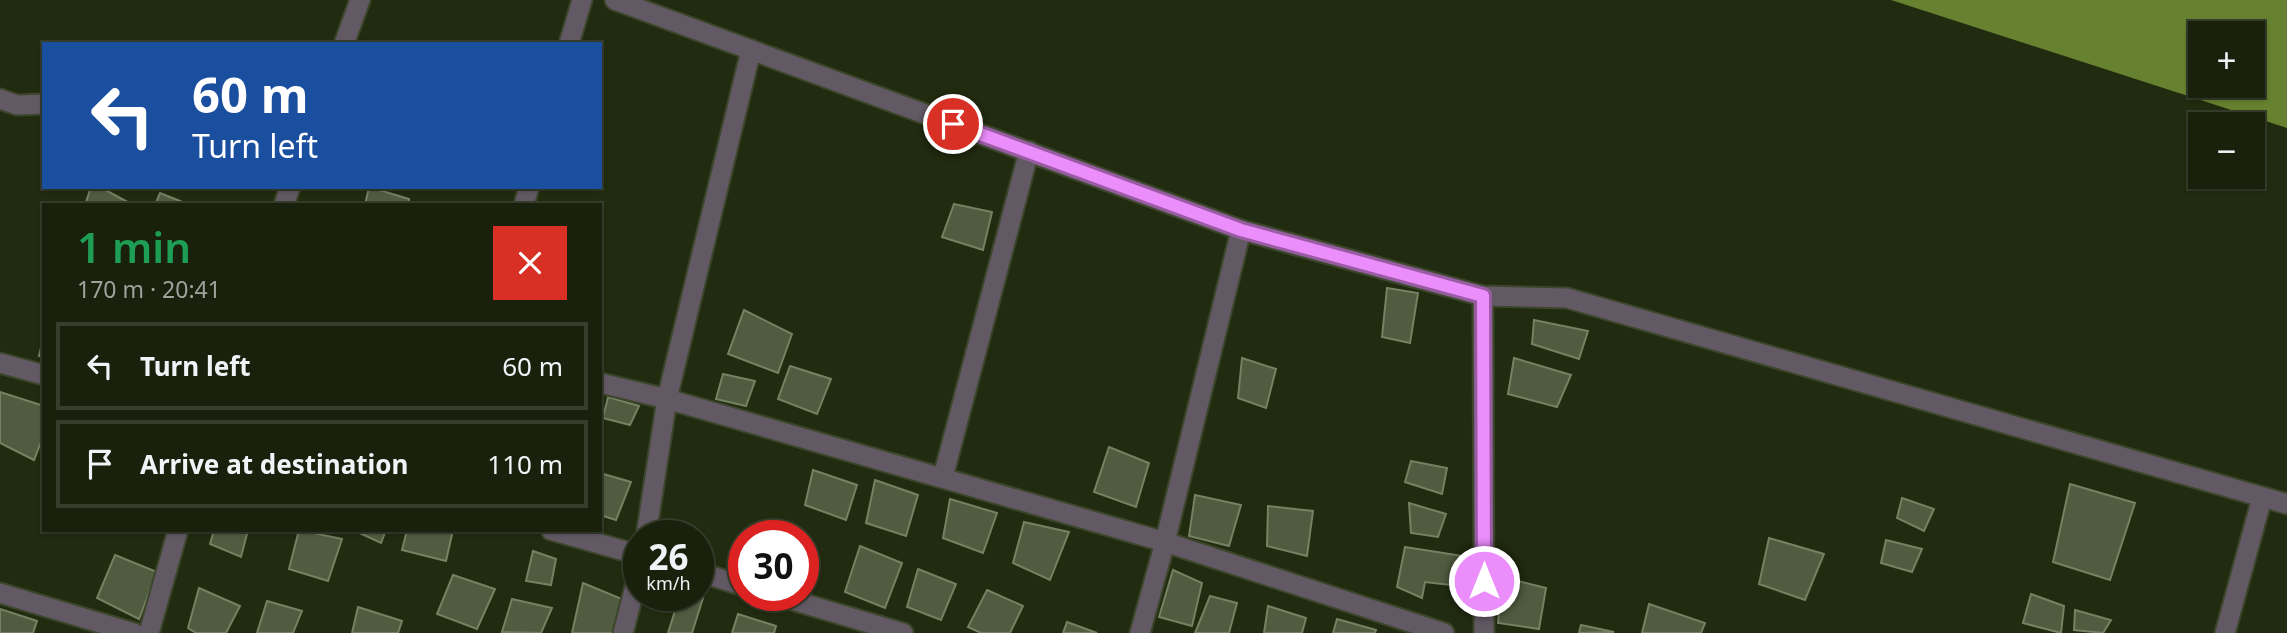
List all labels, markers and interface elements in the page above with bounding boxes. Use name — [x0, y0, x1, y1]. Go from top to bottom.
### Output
map controls — [2188, 21, 2265, 189]
button: + — [2188, 21, 2265, 98]
text: 60 m — [192, 61, 309, 127]
icon: left — [77, 70, 168, 161]
pin — [923, 94, 983, 154]
icon: arrive — [934, 105, 972, 143]
button: − — [2188, 112, 2265, 189]
text: Turn left — [192, 124, 318, 167]
text: 1 min — [77, 218, 191, 275]
button: close — [493, 226, 567, 300]
text: 170 m · 20:41 — [77, 273, 221, 305]
icon: left — [81, 347, 119, 385]
text: Turn left — [140, 348, 251, 384]
text: 60 m — [502, 348, 563, 384]
icon: arrive — [81, 445, 119, 483]
text: Arrive at destination — [140, 446, 409, 482]
text: 110 m — [487, 446, 563, 482]
speed limit sign: 30 — [728, 520, 819, 611]
text: 26 — [648, 533, 689, 580]
position arrow — [1447, 544, 1521, 618]
text: km/h — [646, 571, 691, 595]

